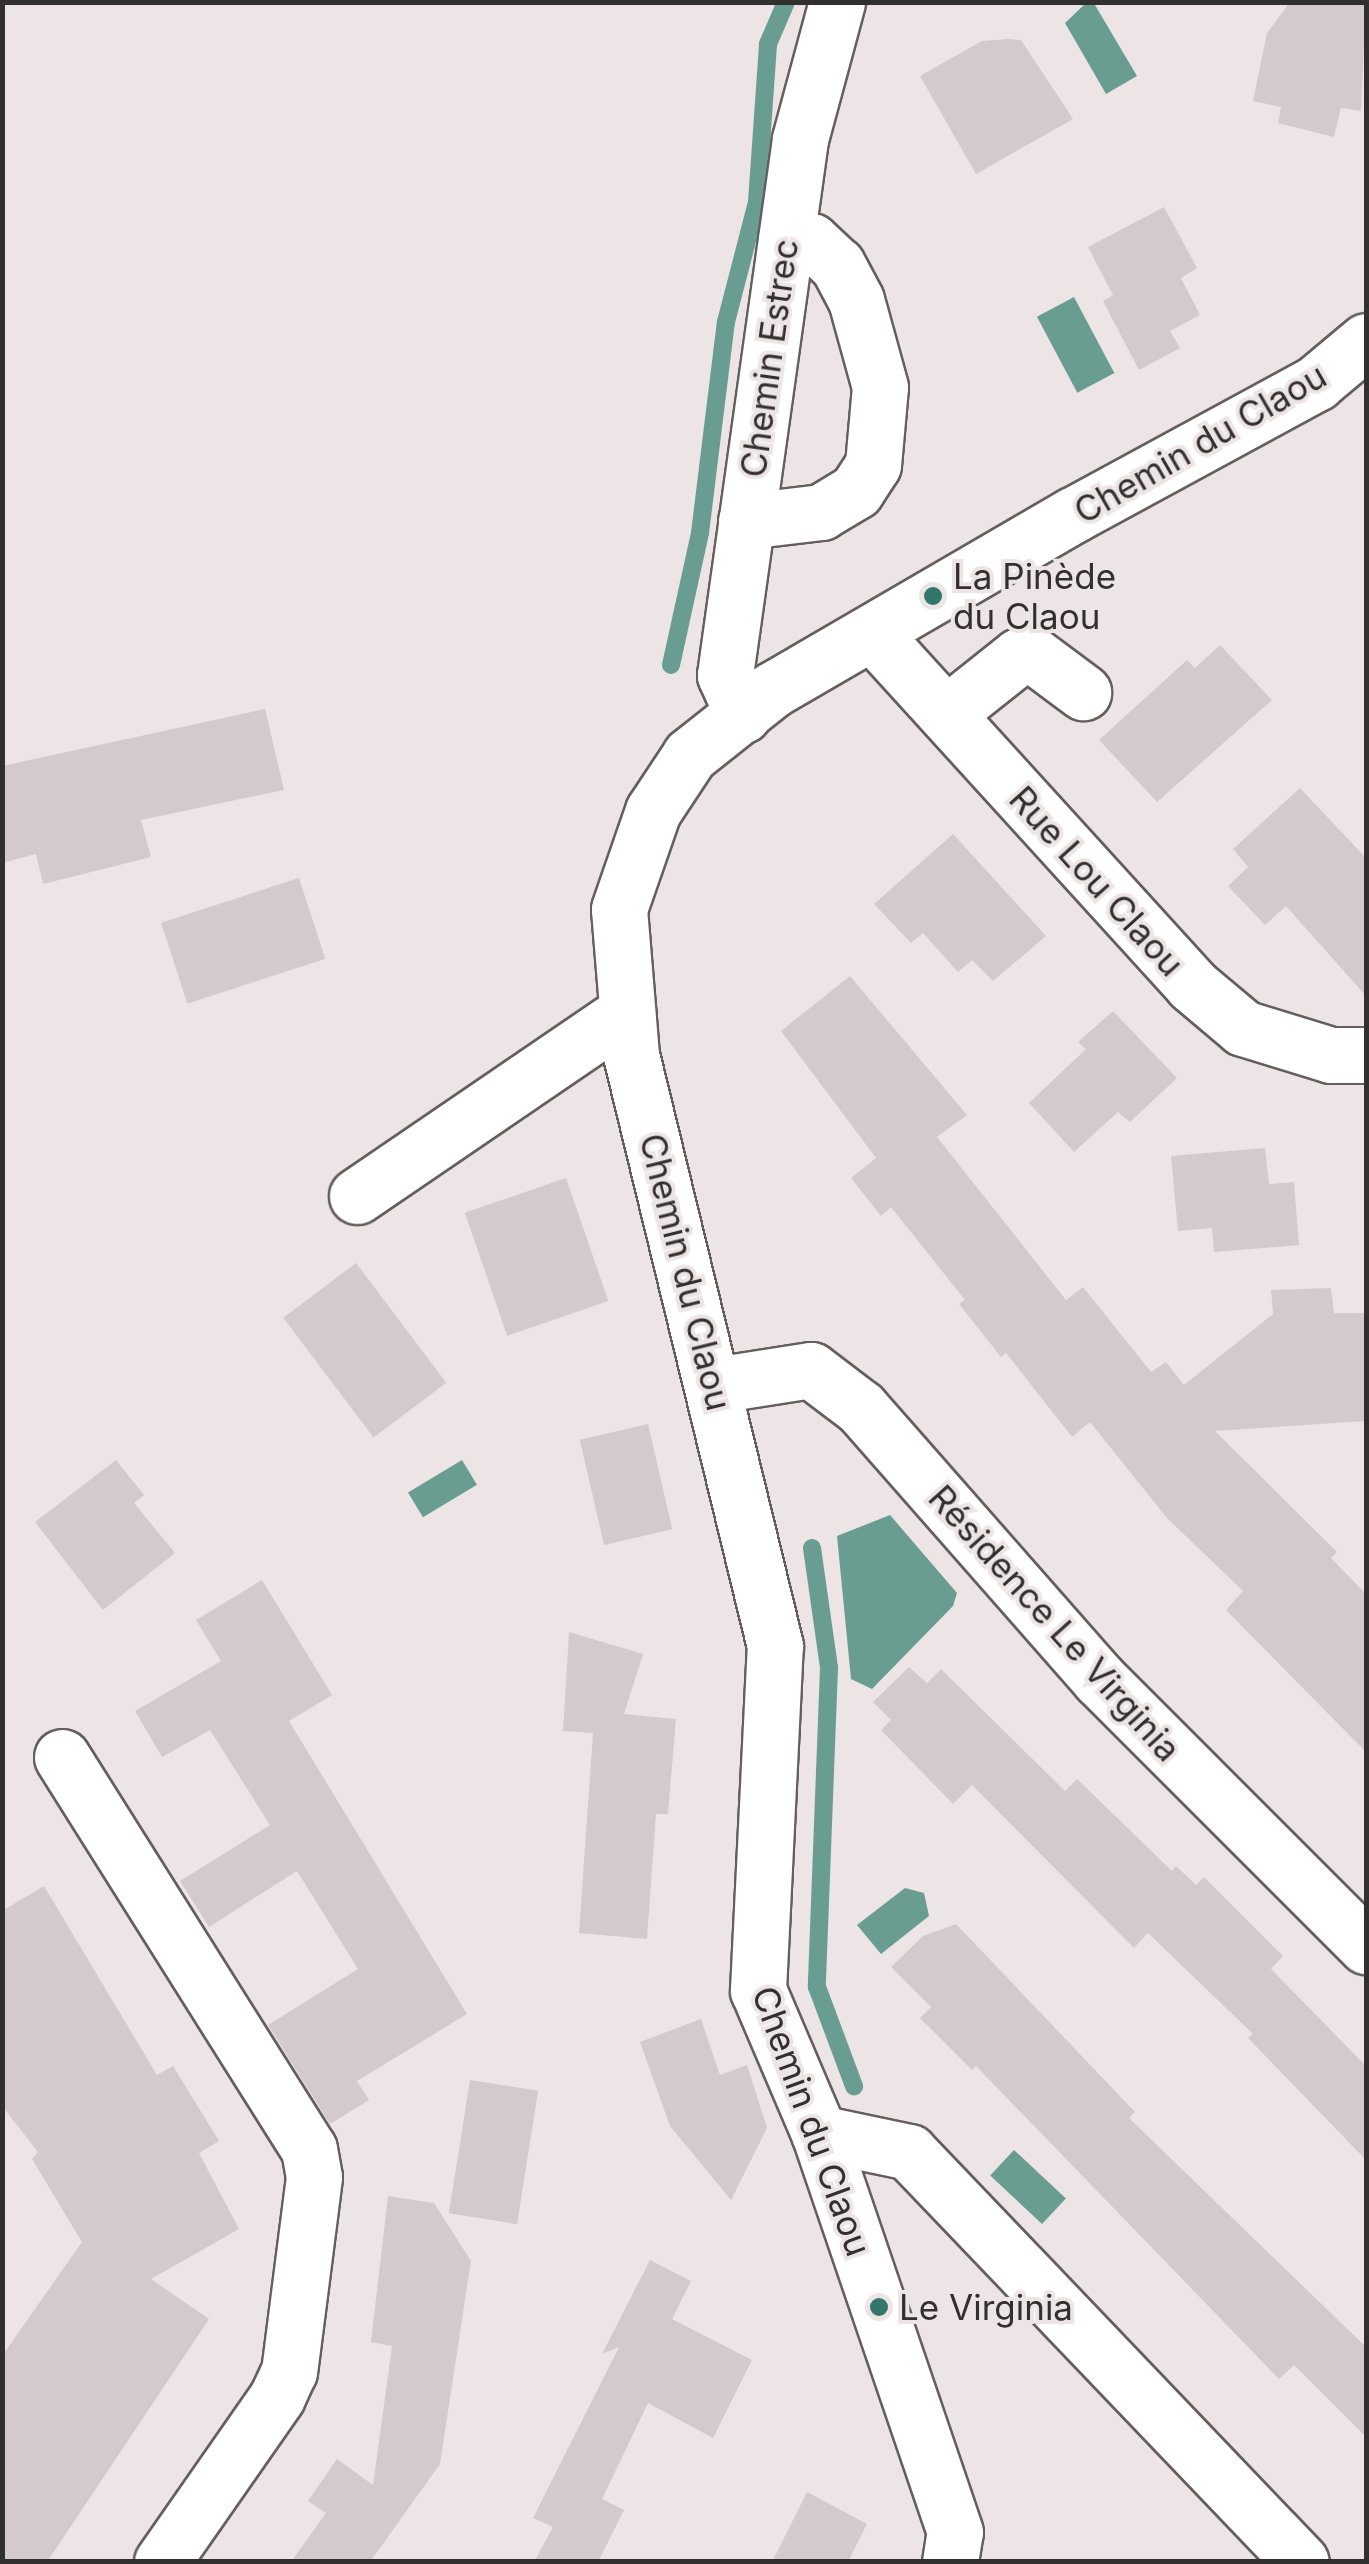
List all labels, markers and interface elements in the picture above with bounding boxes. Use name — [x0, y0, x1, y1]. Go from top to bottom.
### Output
street label: Chemin Estrec — [731, 236, 807, 480]
street label: Chemin du Claou — [1067, 354, 1333, 532]
place label: La Pinède du Claou — [953, 555, 1116, 637]
marker: La Pinède du Claou — [922, 585, 944, 607]
street label: Rue Lou Claou — [1001, 778, 1193, 984]
street label: Chemin du Claou — [631, 1129, 741, 1415]
street label: Résidence Le Virginia — [920, 1477, 1190, 1769]
street label: Chemin du Claou — [744, 1981, 880, 2261]
place label: Le Virginia — [899, 2286, 1073, 2328]
marker: Le Virginia — [868, 2296, 890, 2318]

